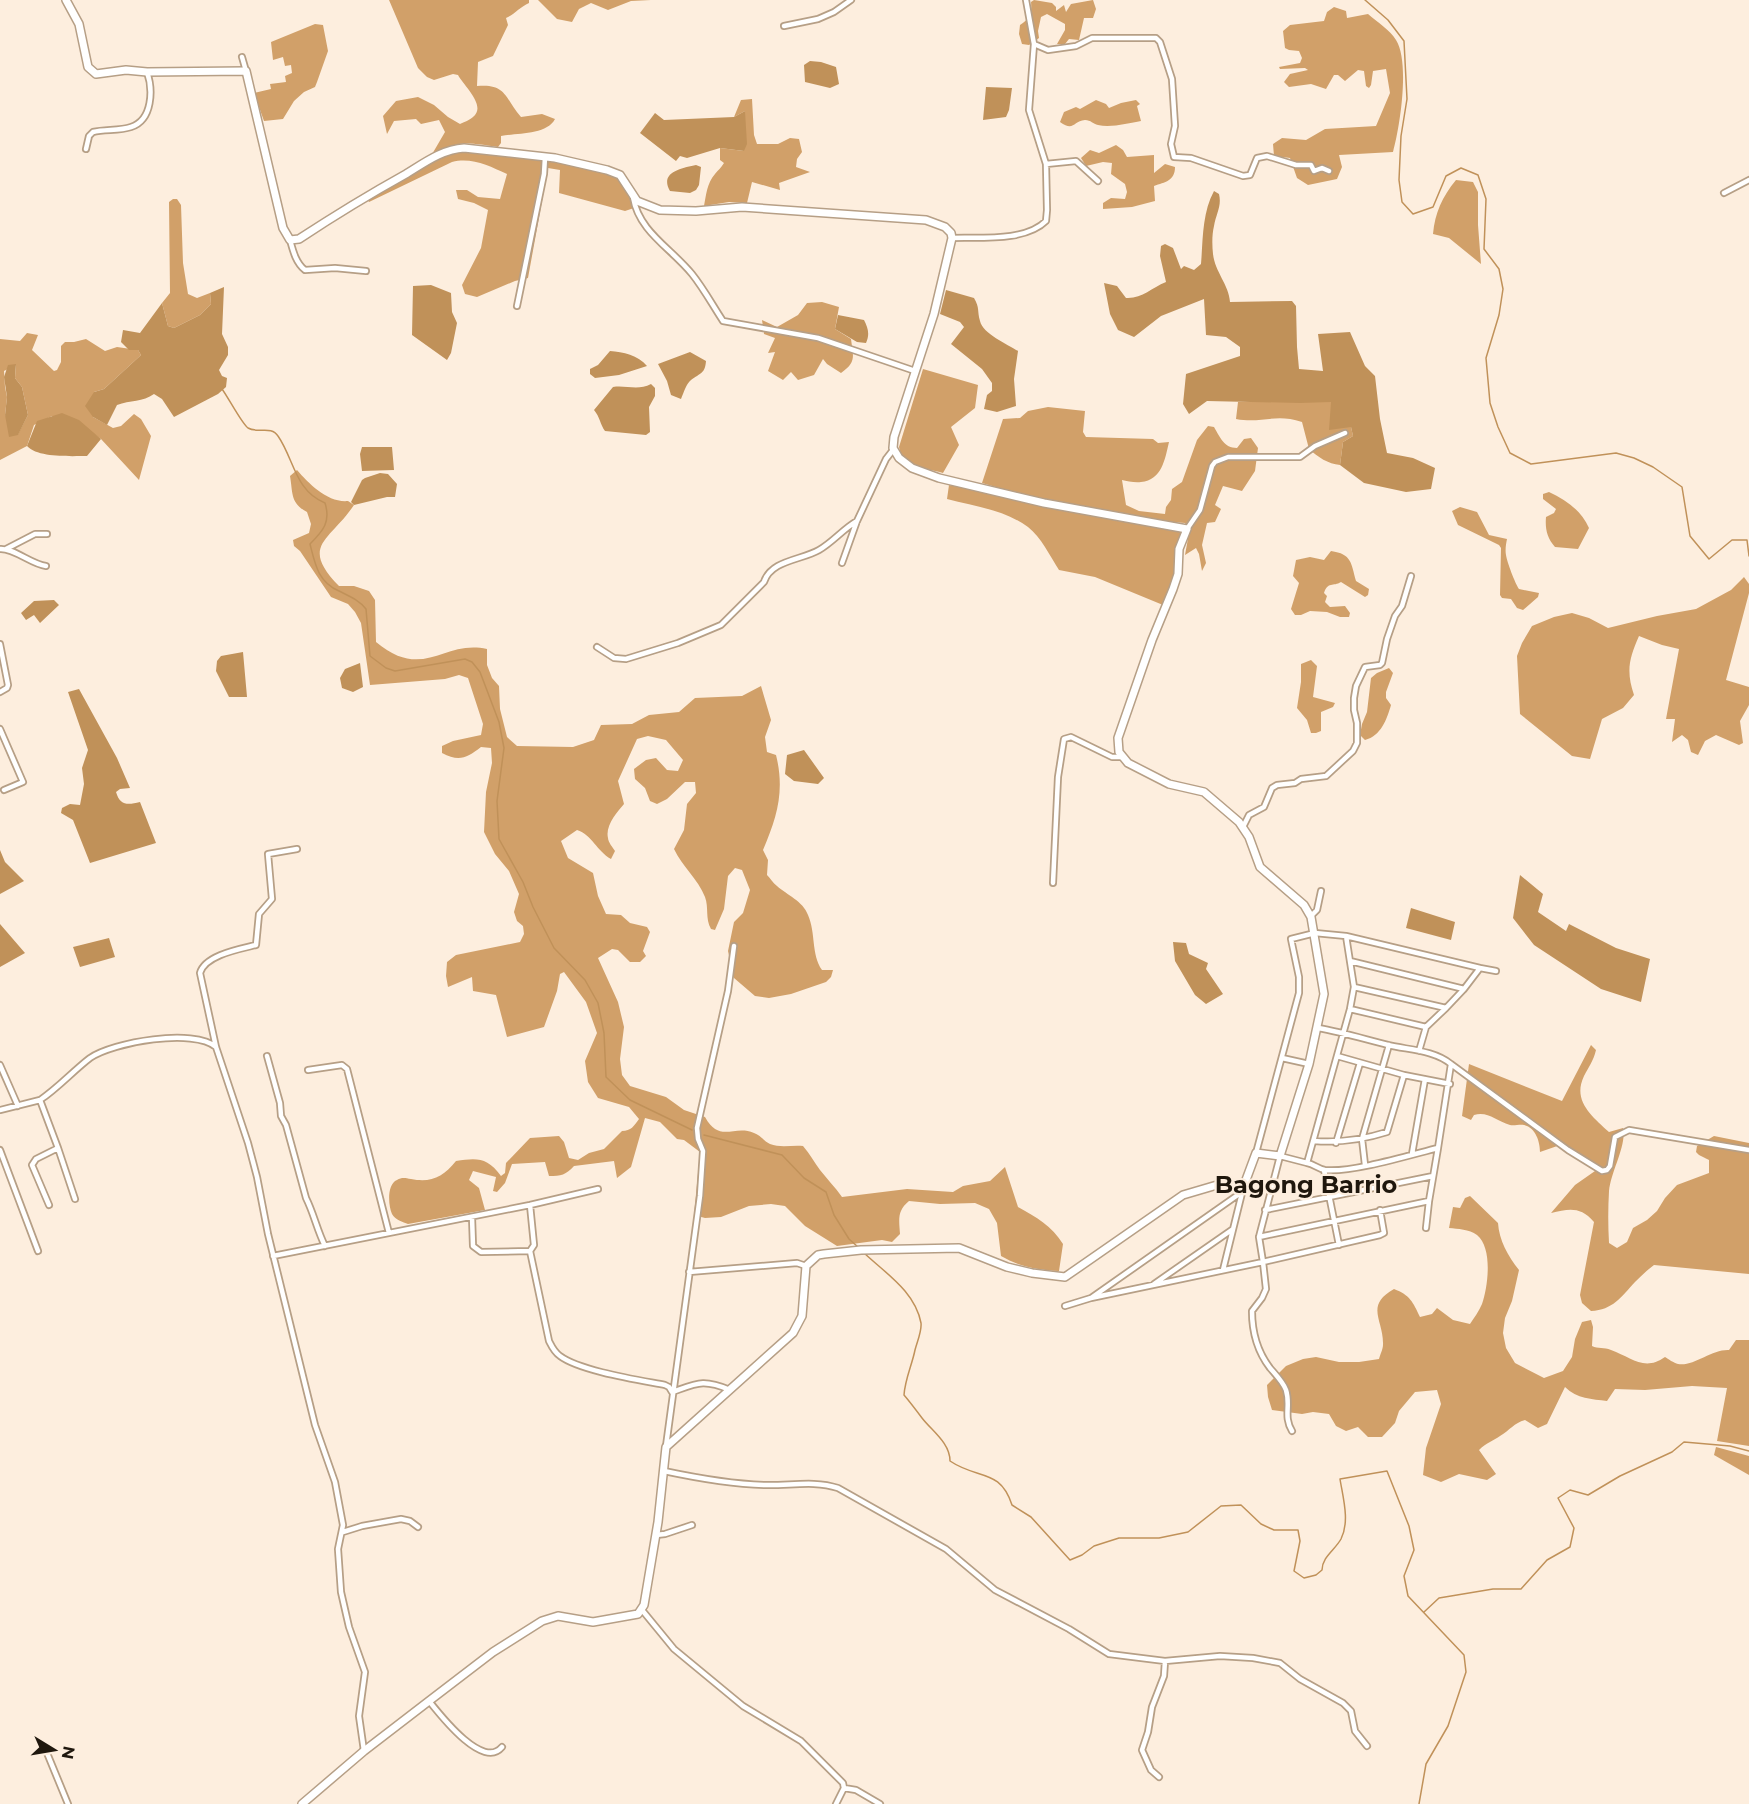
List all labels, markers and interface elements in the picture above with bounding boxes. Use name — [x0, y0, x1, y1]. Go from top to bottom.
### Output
district label: Bagong Barrio — [1215, 1170, 1397, 1199]
north arrow — [24, 1720, 84, 1780]
text: N — [58, 1745, 79, 1761]

